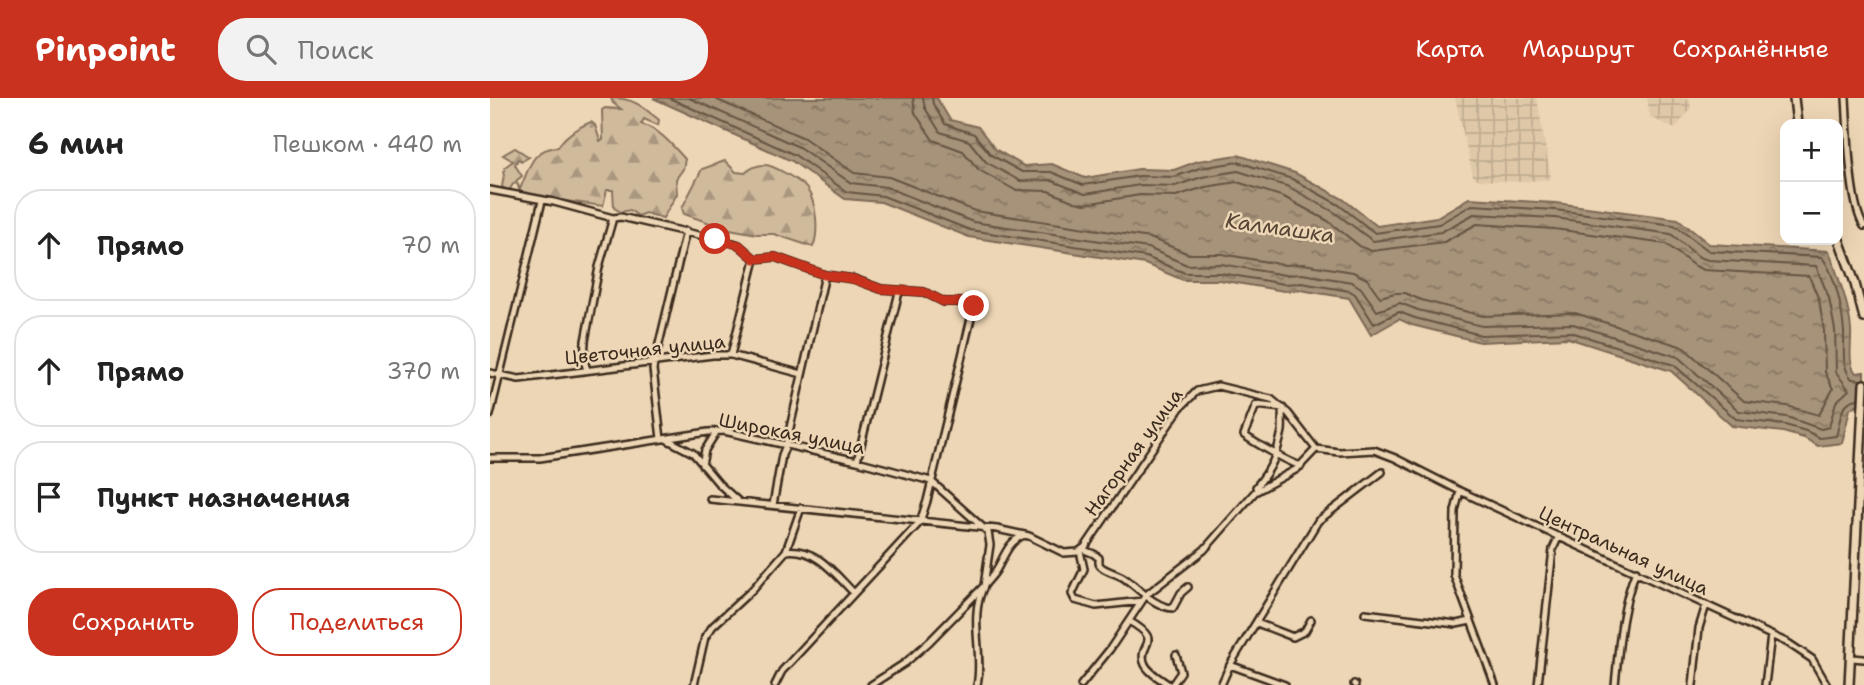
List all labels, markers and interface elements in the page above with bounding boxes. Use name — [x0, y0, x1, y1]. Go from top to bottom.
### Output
search box — [218, 18, 708, 81]
text: Pinpoint — [35, 27, 176, 72]
icon: search — [242, 30, 280, 68]
text: Поиск — [298, 32, 374, 67]
text: Карта — [1416, 33, 1484, 65]
text: Маршрут — [1522, 33, 1634, 65]
text: Сохранённые — [1672, 33, 1829, 65]
map controls — [1780, 119, 1843, 245]
button: + — [1780, 119, 1843, 182]
text: 6 мин — [28, 123, 124, 164]
text: Пешком · 440 m — [273, 129, 462, 159]
button: − — [1780, 182, 1843, 245]
water label: Калмашка — [1224, 206, 1336, 250]
route start — [699, 223, 730, 254]
icon: ahead — [30, 226, 68, 264]
text: Прямо — [97, 228, 185, 263]
text: 70 m — [401, 230, 460, 260]
route end — [958, 290, 989, 321]
street label: Цветочная улица — [563, 329, 727, 370]
icon: ahead — [30, 352, 68, 390]
text: Прямо — [97, 354, 185, 389]
text: 370 m — [387, 356, 460, 386]
street label: Нагорная улица — [1079, 383, 1188, 521]
street label: Широкая улица — [717, 407, 867, 460]
icon: arrive — [30, 478, 68, 516]
text: Пункт назначения — [97, 480, 350, 515]
street label: Центральная улица — [1535, 500, 1713, 601]
button: Сохранить — [28, 588, 238, 656]
button: Поделиться — [252, 588, 462, 656]

